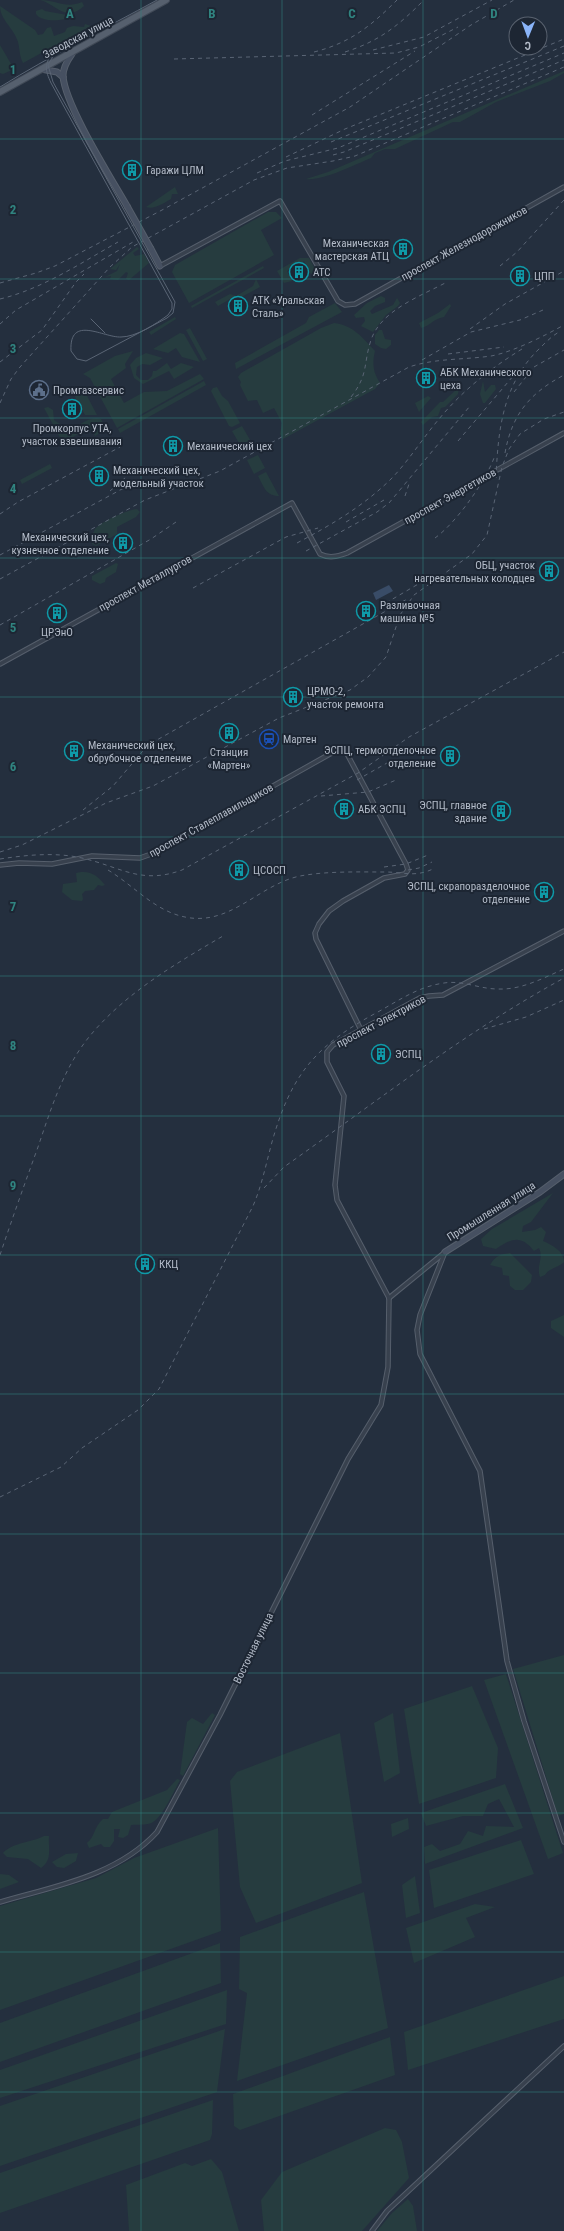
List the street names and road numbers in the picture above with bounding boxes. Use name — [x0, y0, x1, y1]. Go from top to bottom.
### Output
street label: Заводская улица — [41, 13, 116, 61]
street label: проспект Железнодорожников — [399, 203, 529, 284]
street label: проспект Энергетиков — [402, 466, 498, 527]
street label: проспект Металлургов — [96, 552, 194, 614]
street label: проспект Сталеплавильщиков — [147, 781, 276, 860]
street label: проспект Электриков — [334, 992, 428, 1050]
street label: Промышленная улица — [445, 1179, 538, 1244]
street label: Восточная улица — [231, 1611, 276, 1686]

